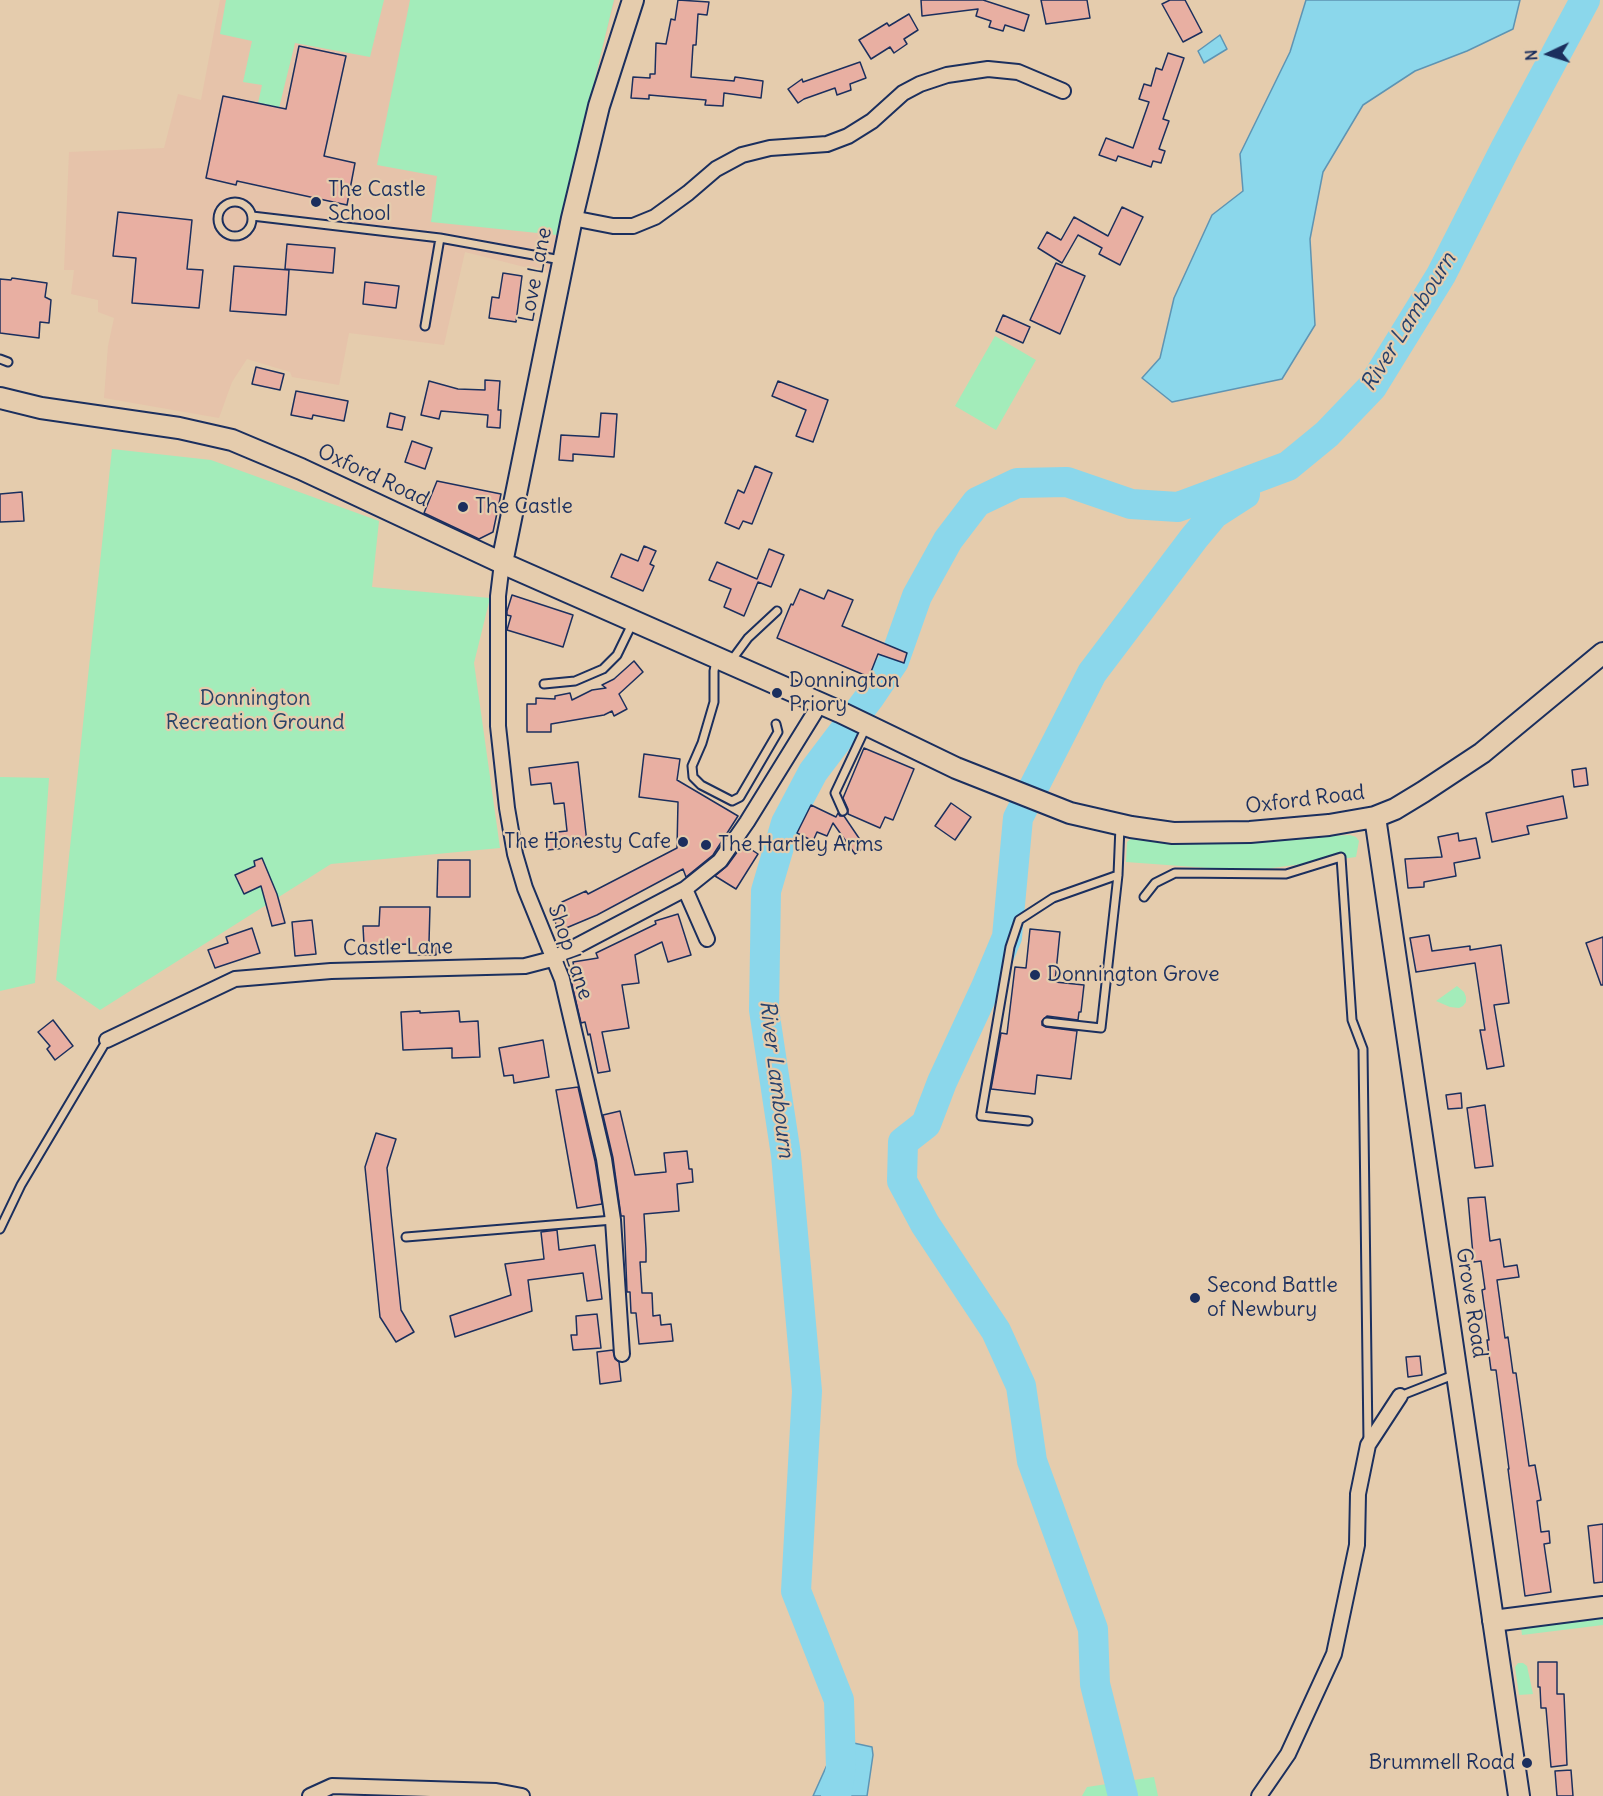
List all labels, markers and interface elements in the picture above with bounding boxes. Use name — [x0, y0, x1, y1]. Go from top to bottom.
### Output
north arrow — [1519, 24, 1579, 84]
text: N — [1521, 49, 1541, 61]
place label: The Castle School — [328, 177, 426, 227]
marker: The Castle School — [309, 195, 323, 209]
street label: Love Lane — [514, 225, 558, 325]
water label: River Lambourn — [1356, 248, 1462, 396]
street label: Oxford Road — [313, 439, 433, 513]
place label: The Castle — [475, 494, 573, 520]
marker: The Castle — [456, 500, 470, 514]
place label: Donnington Priory — [789, 668, 900, 718]
park label: Donnington Recreation Ground — [165, 686, 345, 736]
marker: Donnington Priory — [770, 686, 784, 700]
street label: Oxford Road — [1244, 780, 1366, 820]
place label: The Honesty Cafe — [504, 829, 671, 855]
place label: The Hartley Arms — [718, 832, 883, 858]
marker: The Honesty Cafe — [676, 835, 690, 849]
marker: The Hartley Arms — [699, 838, 713, 852]
street label: Shop Lane — [542, 901, 598, 1003]
street label: Castle Lane — [343, 934, 453, 962]
place label: Donnington Grove — [1047, 962, 1219, 988]
marker: Donnington Grove — [1028, 968, 1042, 982]
water label: River Lambourn — [753, 999, 799, 1159]
street label: Grove Road — [1450, 1246, 1492, 1360]
place label: Second Battle of Newbury — [1207, 1273, 1338, 1323]
marker: Second Battle of Newbury — [1188, 1291, 1202, 1305]
place label: Brummell Road — [1369, 1750, 1515, 1776]
marker: Brummell Road — [1520, 1756, 1534, 1770]

